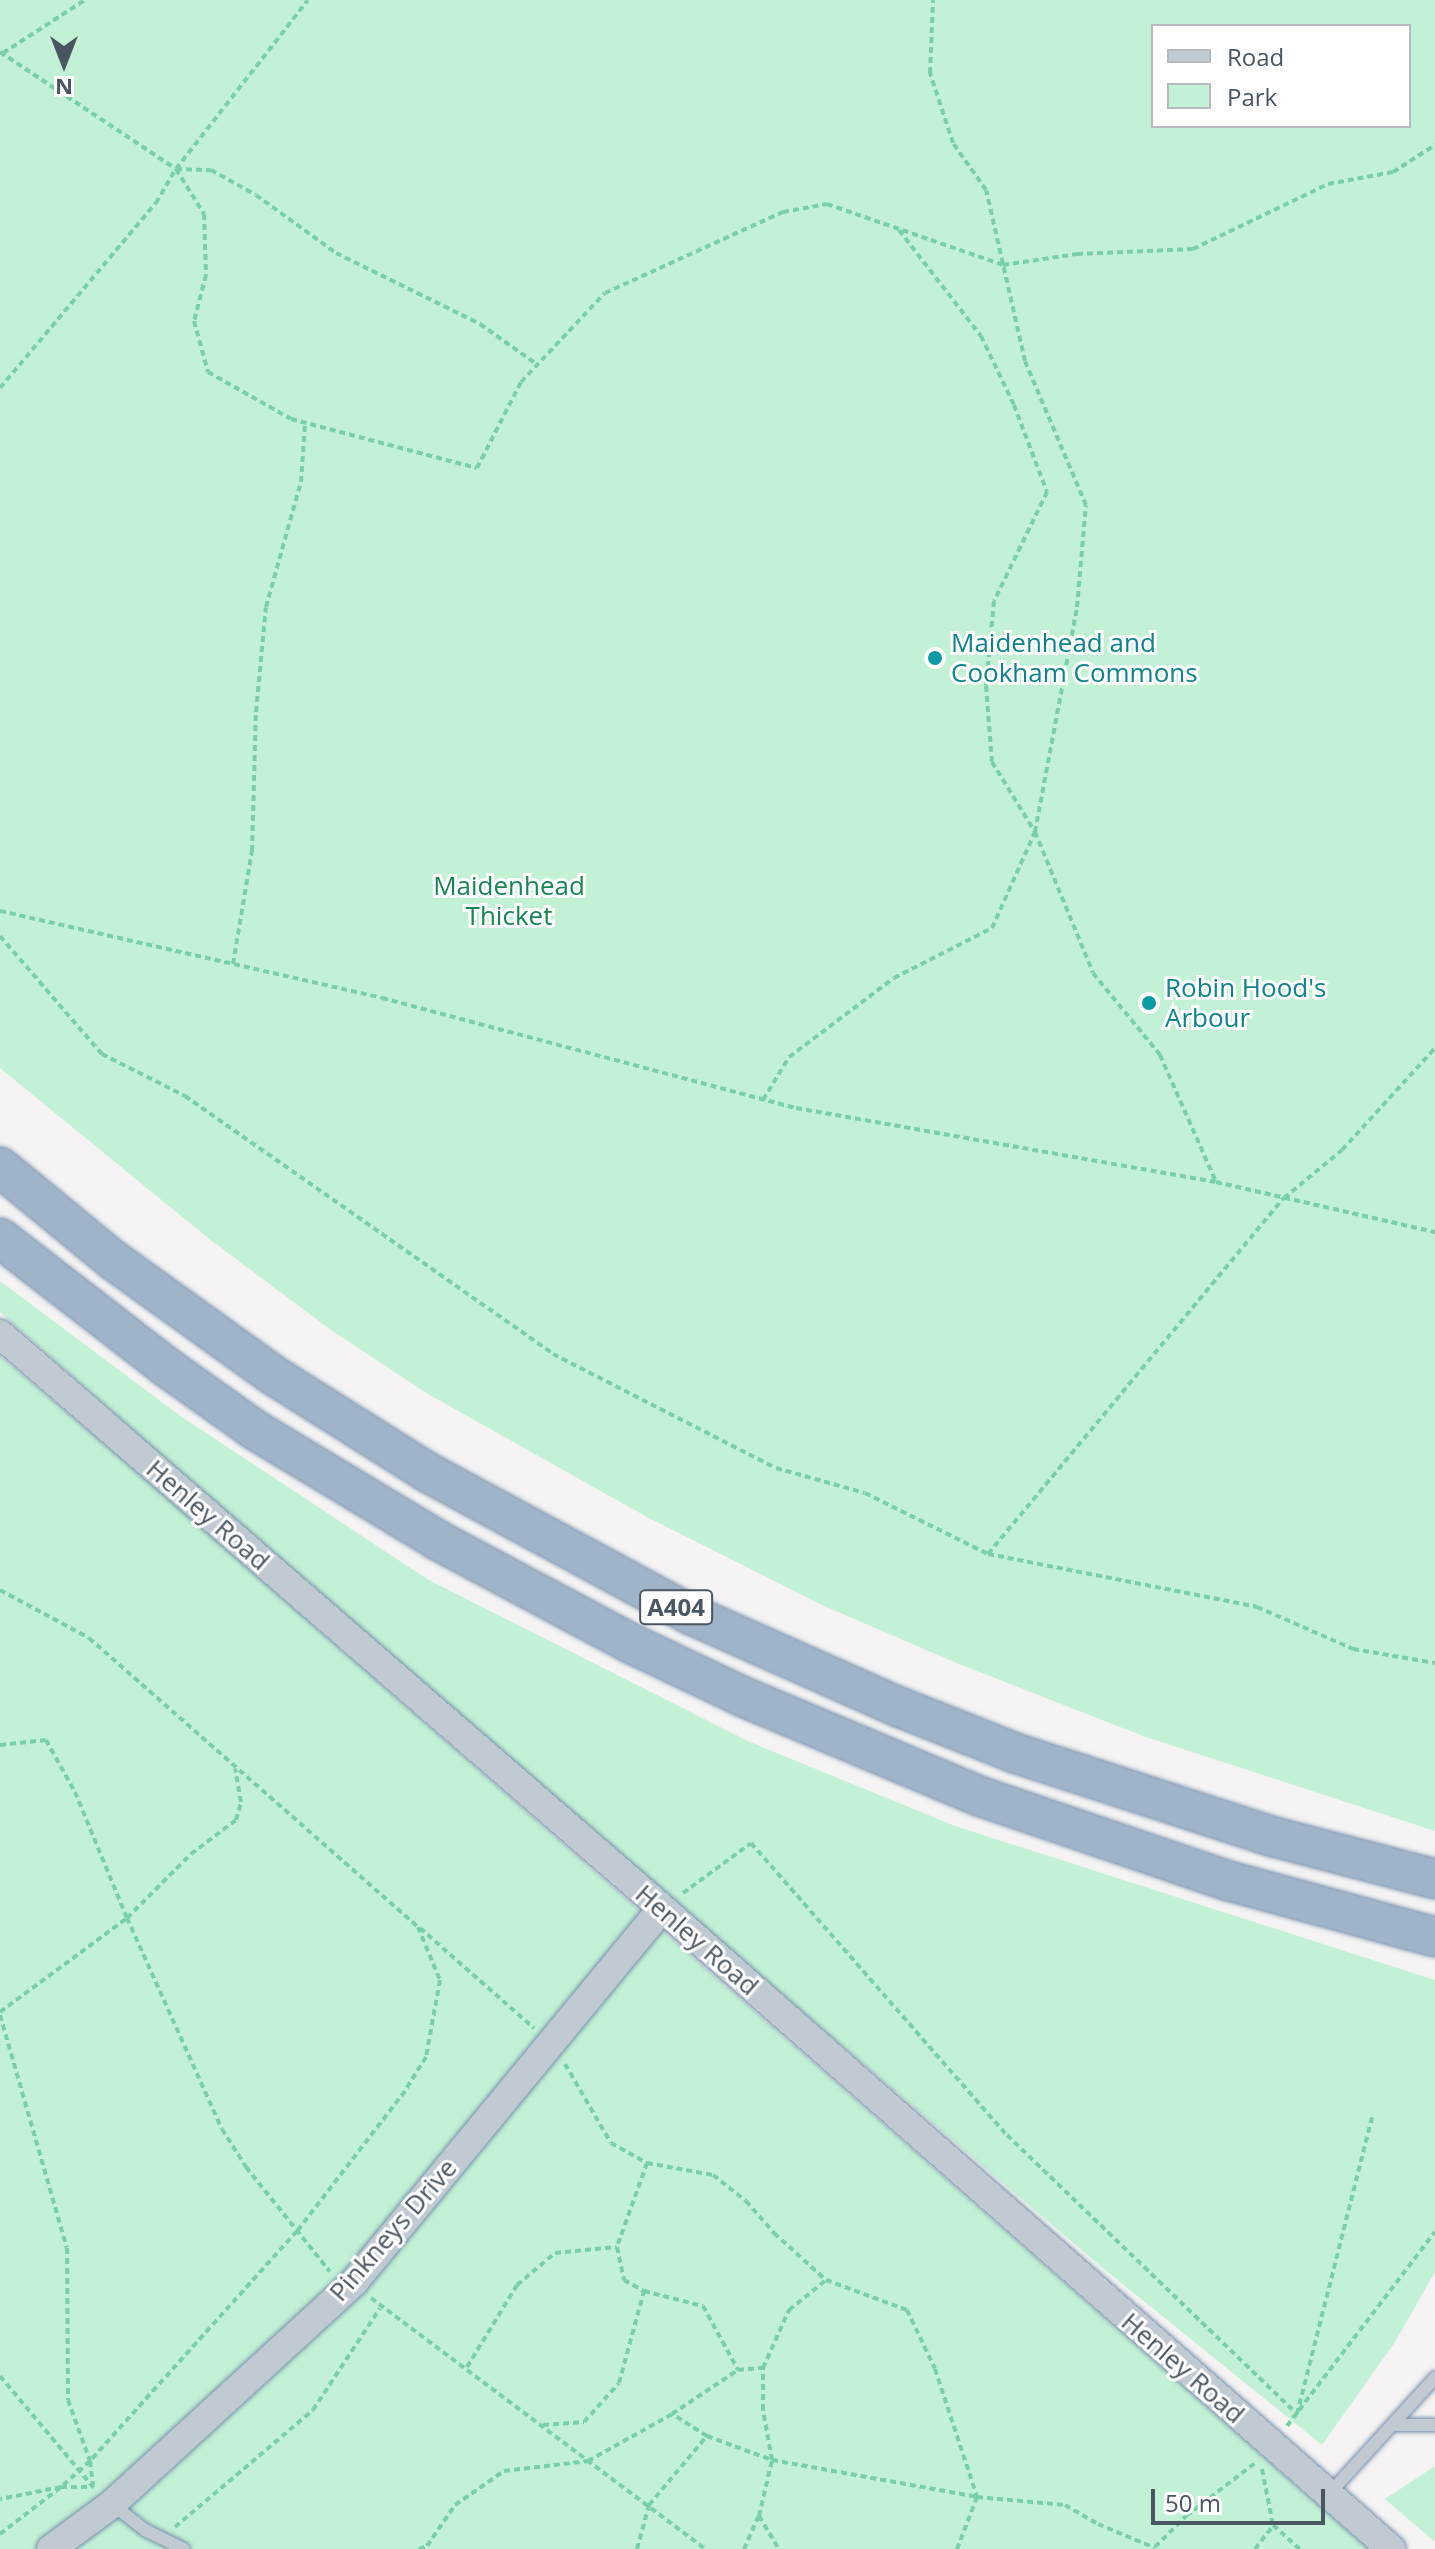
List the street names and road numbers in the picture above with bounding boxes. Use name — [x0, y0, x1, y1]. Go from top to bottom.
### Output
street label: Henley Road — [140, 1453, 276, 1577]
road number: A404 — [638, 1587, 714, 1627]
street label: Henley Road — [629, 1878, 765, 2002]
street label: Pinkneys Drive — [323, 2153, 463, 2307]
street label: Henley Road — [1115, 2306, 1251, 2430]

